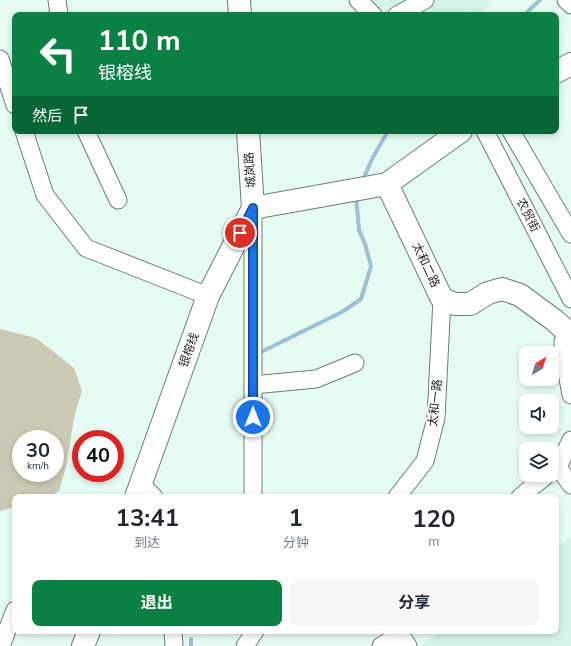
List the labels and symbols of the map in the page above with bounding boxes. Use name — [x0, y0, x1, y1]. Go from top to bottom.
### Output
street label: 城岚路 — [241, 151, 259, 189]
street label: 农贸街 — [513, 195, 543, 235]
pin — [223, 216, 257, 250]
street label: 太和二路 — [409, 240, 443, 290]
street label: 银榕线 — [175, 330, 203, 370]
north arrow — [519, 346, 559, 386]
street label: 太和一路 — [425, 378, 445, 428]
position arrow — [232, 396, 274, 438]
speed limit sign: 40 — [72, 430, 124, 482]

